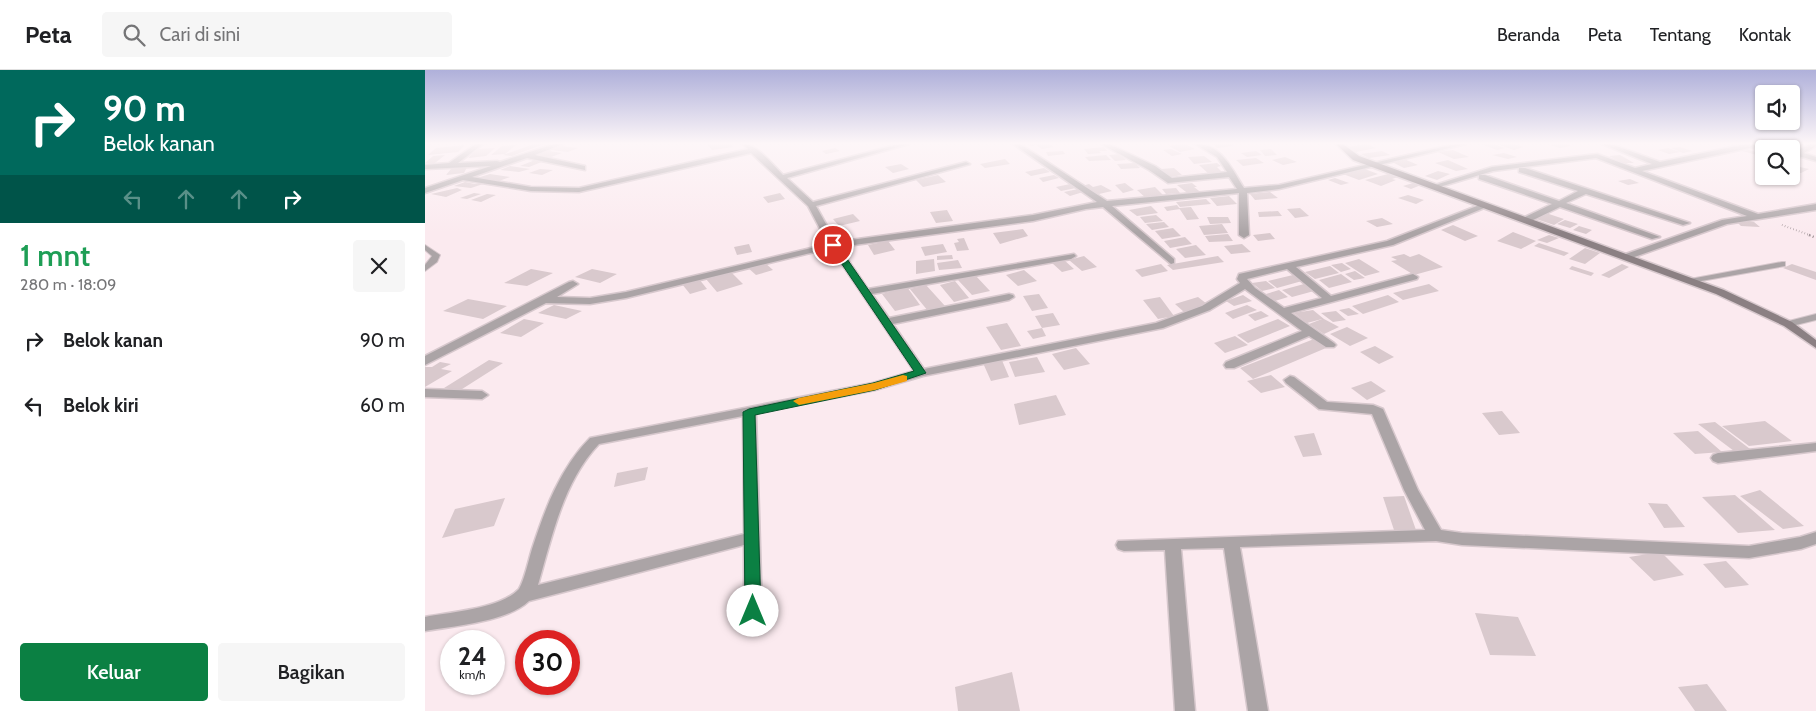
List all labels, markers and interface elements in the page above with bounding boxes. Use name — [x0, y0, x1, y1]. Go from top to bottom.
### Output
search box — [102, 12, 452, 57]
text: Peta — [25, 20, 72, 49]
icon: search — [120, 21, 148, 49]
text: Cari di sini — [160, 23, 240, 46]
text: Beranda — [1497, 24, 1560, 46]
text: Peta — [1588, 24, 1622, 46]
text: Tentang — [1650, 24, 1711, 46]
text: Kontak — [1739, 24, 1791, 46]
map controls — [1755, 85, 1800, 185]
button: sound — [1755, 85, 1800, 130]
text: 90 m — [103, 87, 186, 130]
icon: right — [20, 90, 85, 155]
text: Belok kanan — [103, 130, 215, 157]
button: search — [1755, 140, 1800, 185]
icon: left — [119, 185, 147, 213]
icon: ahead — [172, 185, 200, 213]
icon: ahead — [225, 185, 253, 213]
icon: right — [278, 185, 306, 213]
pin — [812, 224, 854, 266]
icon: arrive — [819, 231, 847, 259]
text: 1 mnt — [20, 237, 90, 274]
button: close — [353, 240, 405, 292]
text: 280 m · 18:09 — [20, 275, 116, 294]
icon: right — [20, 327, 48, 355]
text: Belok kanan — [63, 329, 163, 352]
text: 90 m — [360, 329, 405, 352]
icon: left — [20, 392, 48, 420]
text: Belok kiri — [63, 394, 139, 417]
text: 60 m — [360, 394, 405, 417]
position arrow — [726, 584, 778, 636]
speed limit sign: 30 — [515, 630, 580, 695]
text: 24 — [458, 641, 487, 671]
button: Keluar — [20, 643, 208, 701]
button: Bagikan — [218, 643, 405, 701]
text: km/h — [459, 667, 486, 682]

